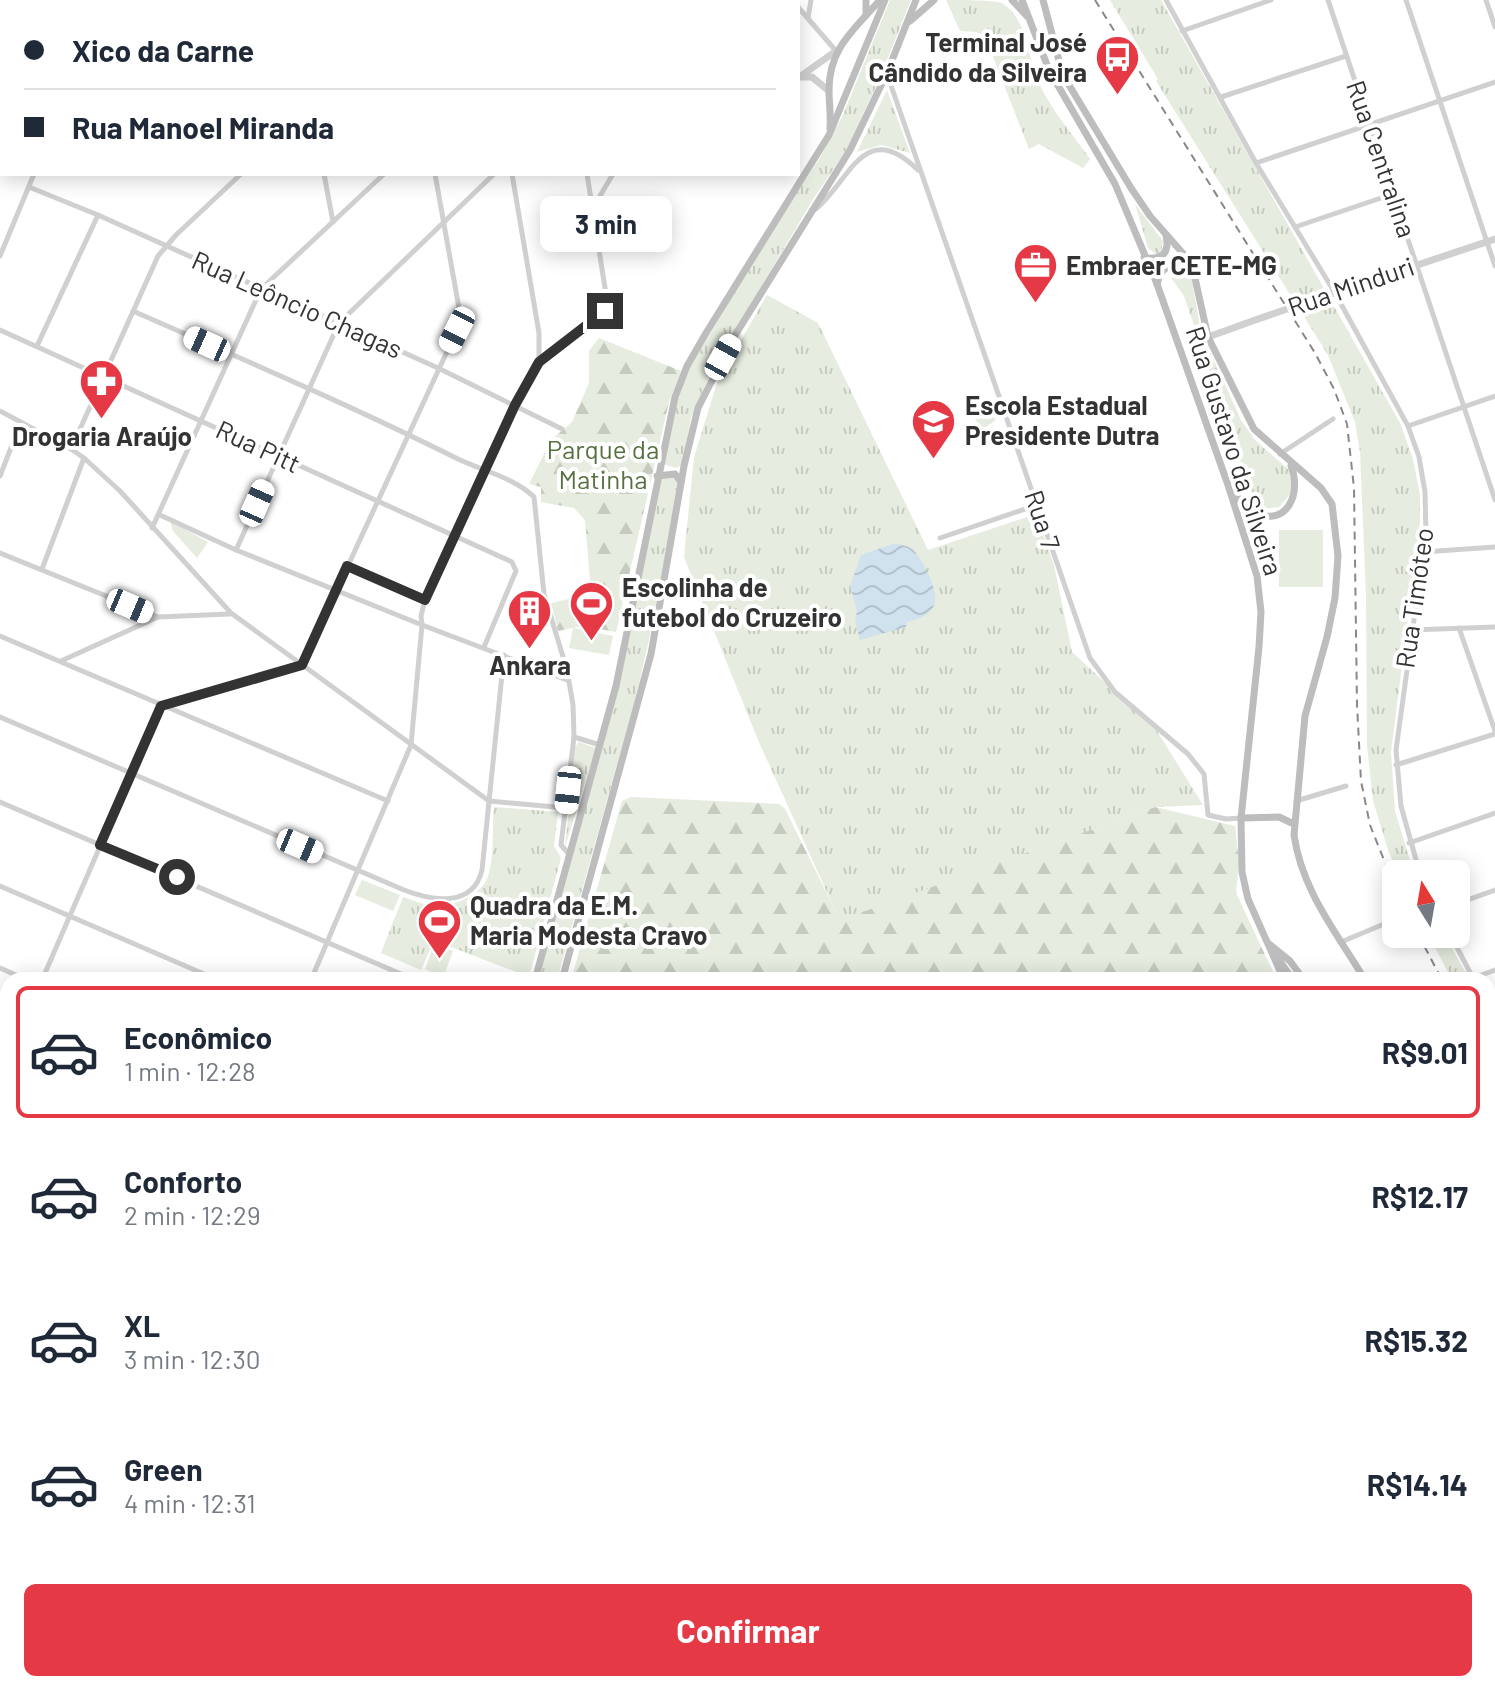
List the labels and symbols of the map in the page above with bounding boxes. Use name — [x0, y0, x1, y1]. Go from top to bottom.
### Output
place label: Terminal José Cândido da Silveira — [869, 26, 1087, 87]
bus stop icon: Terminal José Cândido da Silveira — [1094, 34, 1142, 97]
street label: Rua Centralina — [1341, 76, 1424, 241]
callout: 3 min — [539, 195, 671, 251]
office icon: Embraer CETE-MG — [1011, 242, 1059, 305]
street label: Rua Leôncio Chagas — [188, 243, 408, 364]
place label: Embraer CETE-MG — [1066, 249, 1277, 280]
street label: Rua Minduri — [1283, 249, 1418, 322]
route end — [587, 293, 623, 329]
car — [435, 303, 479, 357]
street label: Rua Gustavo da Silveira — [1180, 322, 1290, 579]
car — [180, 323, 234, 365]
car — [701, 330, 745, 384]
pharmacy icon: Drogaria Araújo — [78, 358, 126, 421]
place label: Escola Estadual Presidente Dutra — [965, 389, 1160, 450]
school or university icon: Escola Estadual Presidente Dutra — [910, 397, 958, 460]
street label: Rua Pitt — [212, 413, 306, 479]
place label: Drogaria Araújo — [12, 420, 192, 451]
park label: Parque da Matinha — [547, 433, 659, 494]
car — [236, 476, 278, 530]
street label: Rua 7 — [1019, 486, 1068, 553]
street label: Rua Timóteo — [1388, 526, 1439, 670]
place label: Escolinha de futebol do Cruzeiro — [622, 571, 842, 632]
sports icon: Escolinha de futebol do Cruzeiro — [567, 579, 615, 642]
car — [103, 586, 157, 626]
building icon: Ankara — [506, 587, 554, 650]
place label: Ankara — [489, 649, 571, 680]
car — [554, 765, 582, 815]
car — [273, 826, 327, 866]
route start — [159, 859, 195, 895]
north arrow — [1382, 860, 1470, 948]
place label: Quadra da E.M. Maria Modesta Cravo — [470, 889, 708, 950]
sports icon: Quadra da E.M. Maria Modesta Cravo — [415, 897, 463, 960]

